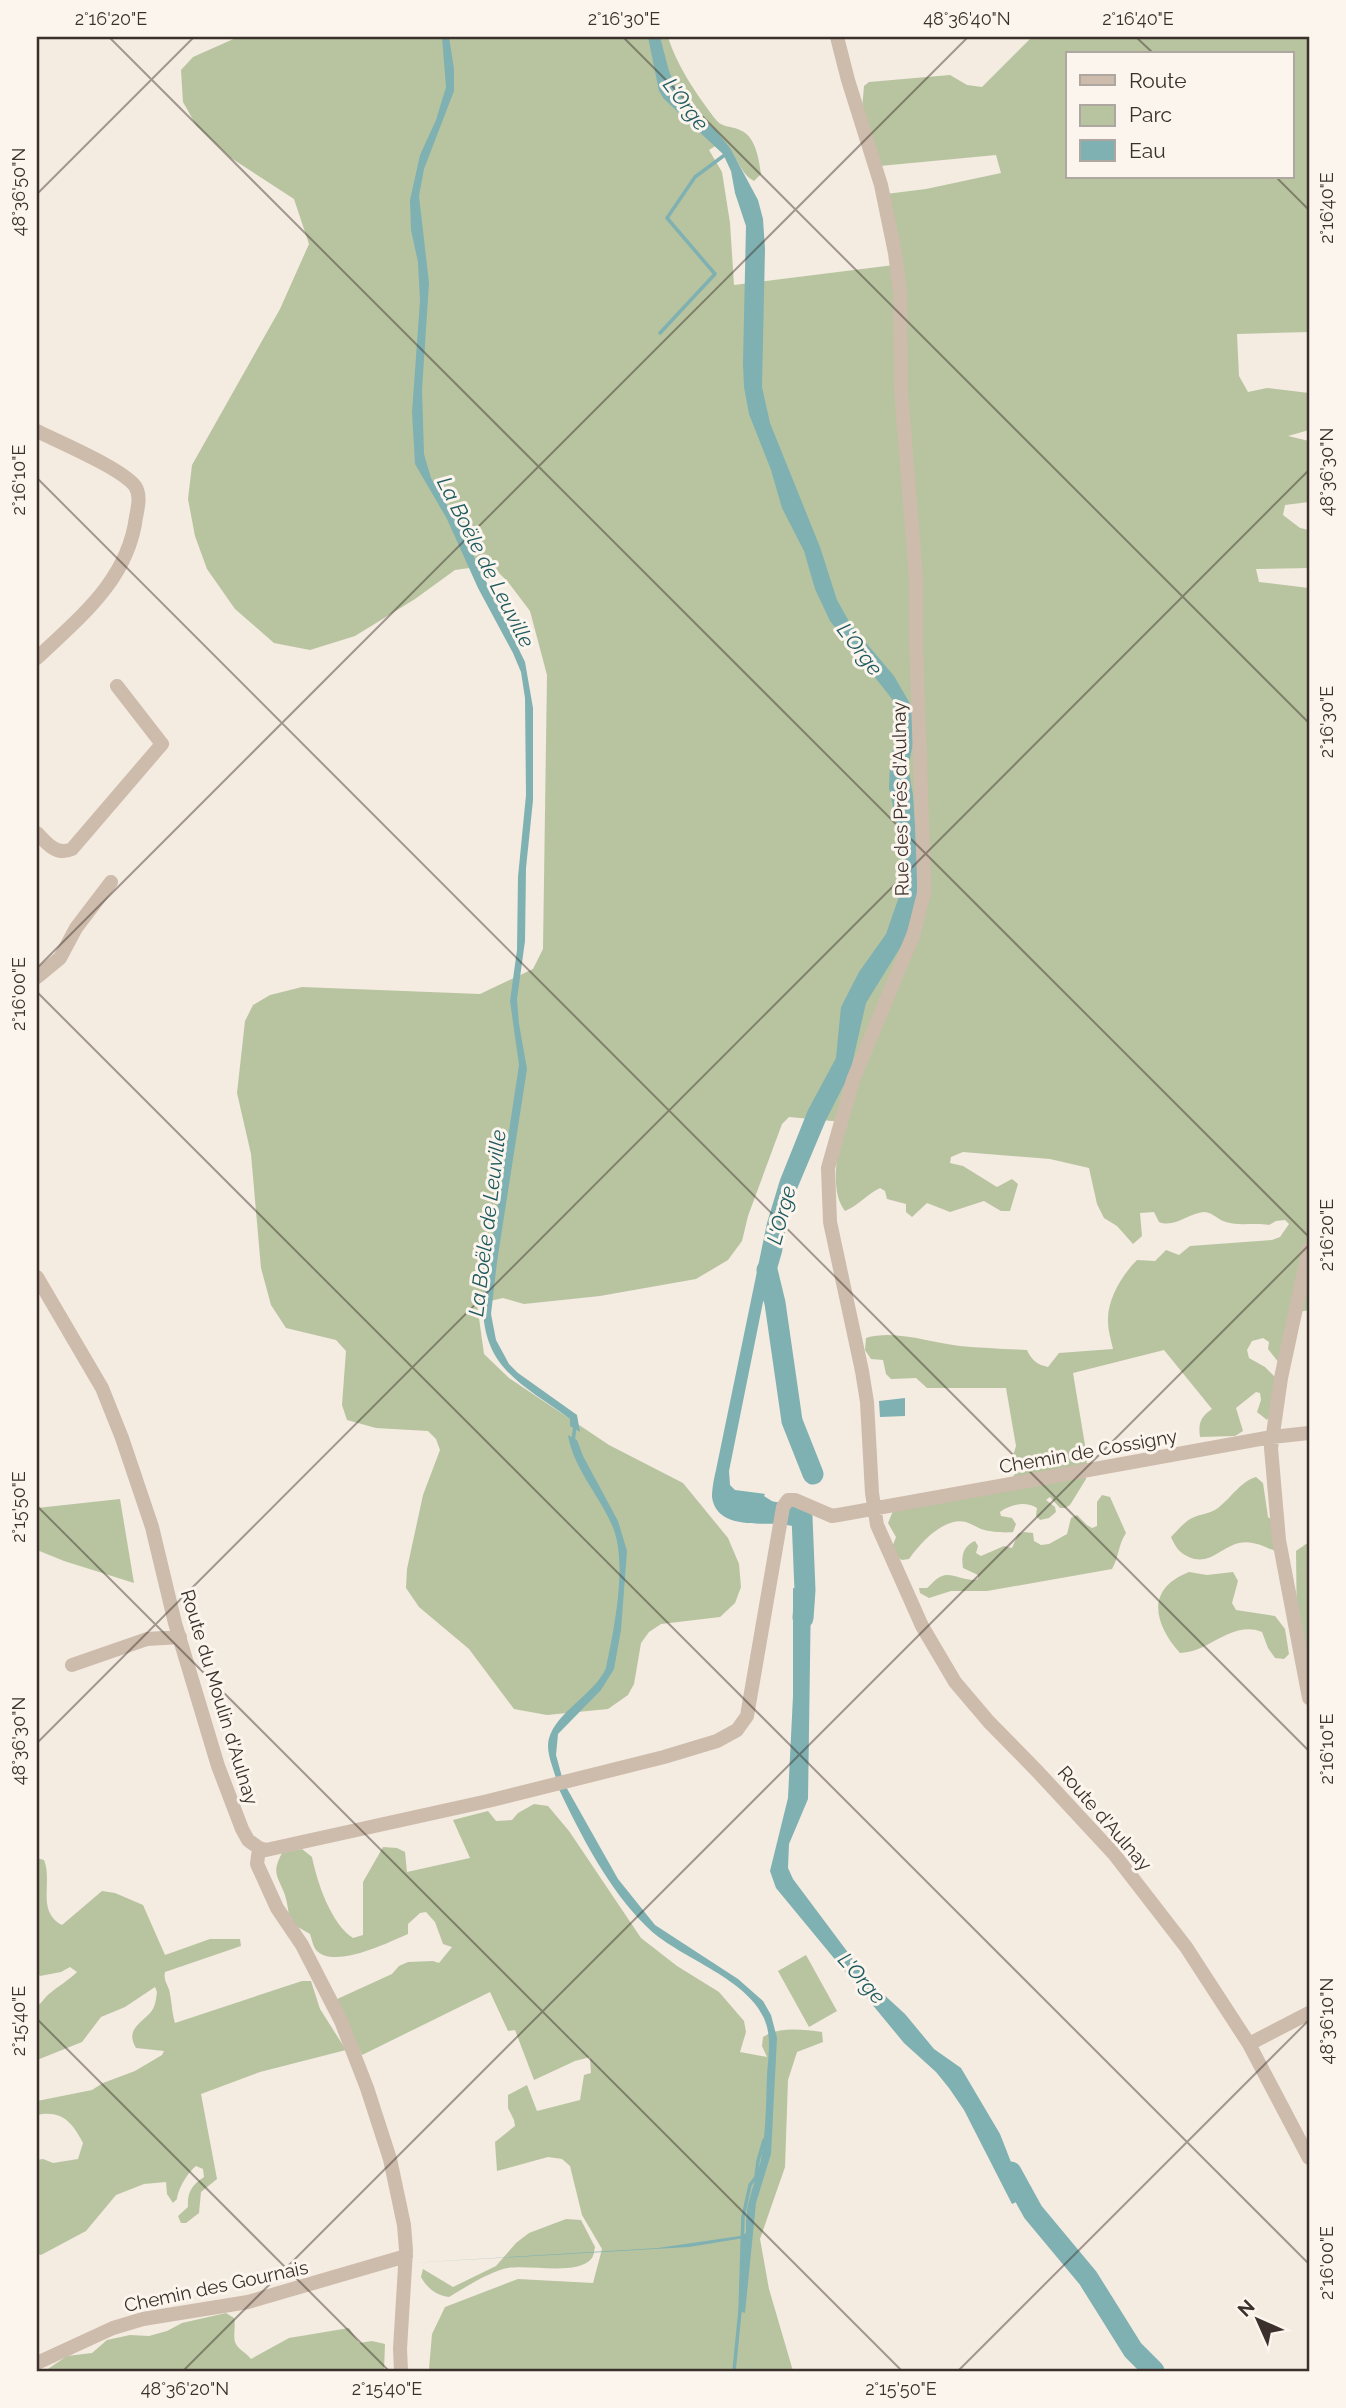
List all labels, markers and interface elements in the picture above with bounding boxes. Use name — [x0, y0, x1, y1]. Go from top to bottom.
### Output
text: 2°16'20"E — [75, 8, 147, 29]
text: 2°16'30"E — [588, 8, 660, 29]
text: 48°36'40"N — [923, 8, 1011, 29]
text: 2°16'40"E — [1102, 8, 1174, 29]
legend — [1066, 52, 1294, 178]
text: Route — [1129, 68, 1187, 93]
water label: L'Orge — [658, 73, 714, 135]
text: Parc — [1129, 102, 1172, 127]
text: Eau — [1129, 138, 1166, 163]
text: 48°36'50"N — [8, 148, 29, 236]
text: 2°16'40"E — [1316, 172, 1337, 244]
text: 48°36'30"N — [1316, 428, 1337, 516]
text: 2°16'10"E — [8, 445, 29, 515]
water label: La Boële de Leuville — [432, 473, 540, 651]
water label: L'Orge — [832, 618, 888, 680]
text: 2°16'30"E — [1316, 686, 1337, 758]
street label: Rue des Prés d'Aulnay — [887, 701, 913, 897]
text: 2°16'00"E — [8, 957, 29, 1031]
water label: La Boële de Leuville — [463, 1128, 511, 1318]
water label: L'Orge — [761, 1183, 801, 1247]
text: 2°16'20"E — [1316, 1199, 1337, 1271]
street label: Chemin de Cossigny — [997, 1425, 1179, 1477]
text: 2°15'50"E — [8, 1471, 29, 1543]
street label: Route du Moulin d'Aulnay — [177, 1587, 263, 1807]
text: 48°36'30"N — [8, 1697, 29, 1785]
text: 2°16'10"E — [1316, 1714, 1337, 1784]
street label: Route d'Aulnay — [1053, 1761, 1157, 1875]
water label: L'Orge — [833, 1947, 891, 2009]
text: 48°36'10"N — [1316, 1978, 1337, 2064]
text: 2°15'40"E — [8, 1986, 29, 2056]
text: 2°16'00"E — [1316, 2226, 1337, 2300]
street label: Chemin des Gournais — [122, 2256, 310, 2316]
north arrow — [1224, 2286, 1294, 2356]
text: N — [1233, 2295, 1259, 2321]
text: 48°36'20"N — [141, 2378, 229, 2399]
text: 2°15'40"E — [352, 2378, 422, 2399]
text: 2°15'50"E — [865, 2378, 937, 2399]

